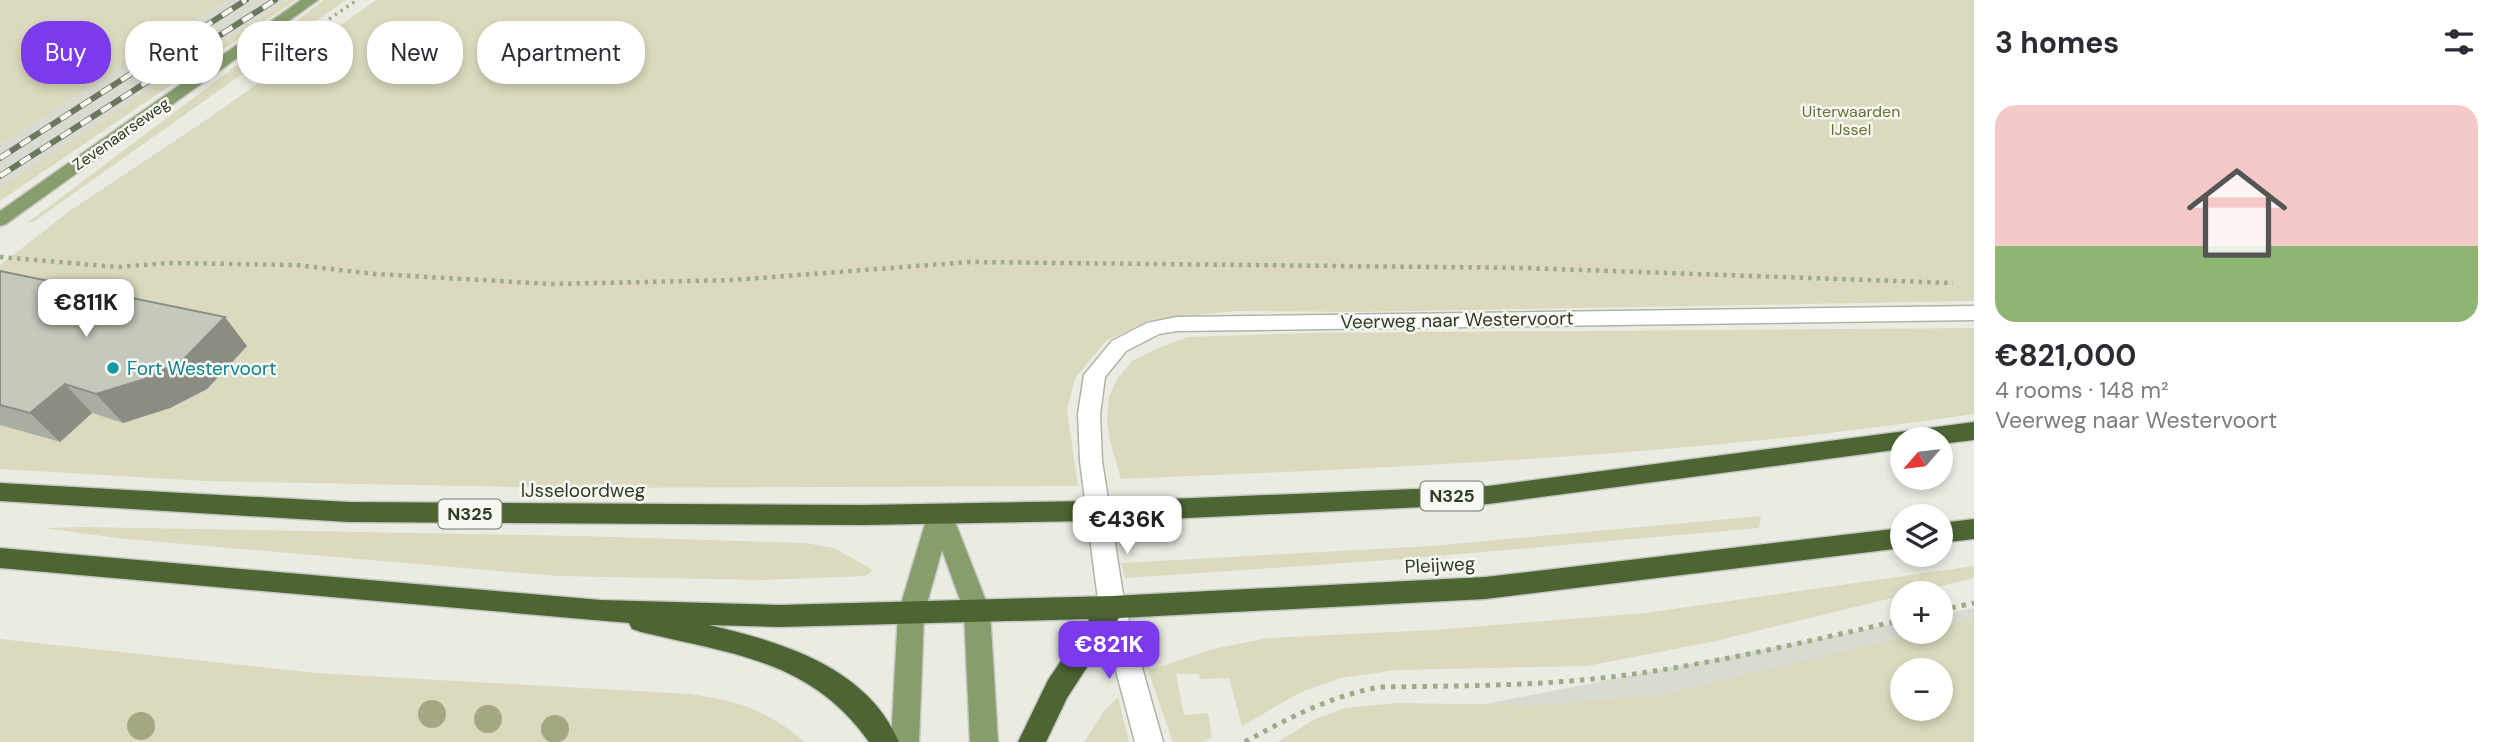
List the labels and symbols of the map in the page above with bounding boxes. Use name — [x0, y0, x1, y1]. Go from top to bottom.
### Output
street label: Zevenaarseweg — [68, 93, 174, 175]
park label: Uiterwaarden IJssel — [1802, 101, 1900, 140]
pin: €811K — [37, 280, 135, 339]
street label: Veerweg naar Westervoort — [1340, 305, 1574, 335]
place label: Fort Westervoort — [127, 356, 276, 381]
marker: Fort Westervoort — [105, 360, 121, 376]
north arrow — [1890, 427, 1953, 490]
street label: IJsseloordweg — [521, 478, 646, 503]
road number: N325 — [1420, 482, 1484, 510]
pin: €436K — [1078, 496, 1176, 556]
road number: N325 — [438, 500, 502, 528]
street label: Pleijweg — [1404, 551, 1476, 579]
pin: €821K — [1060, 622, 1158, 681]

